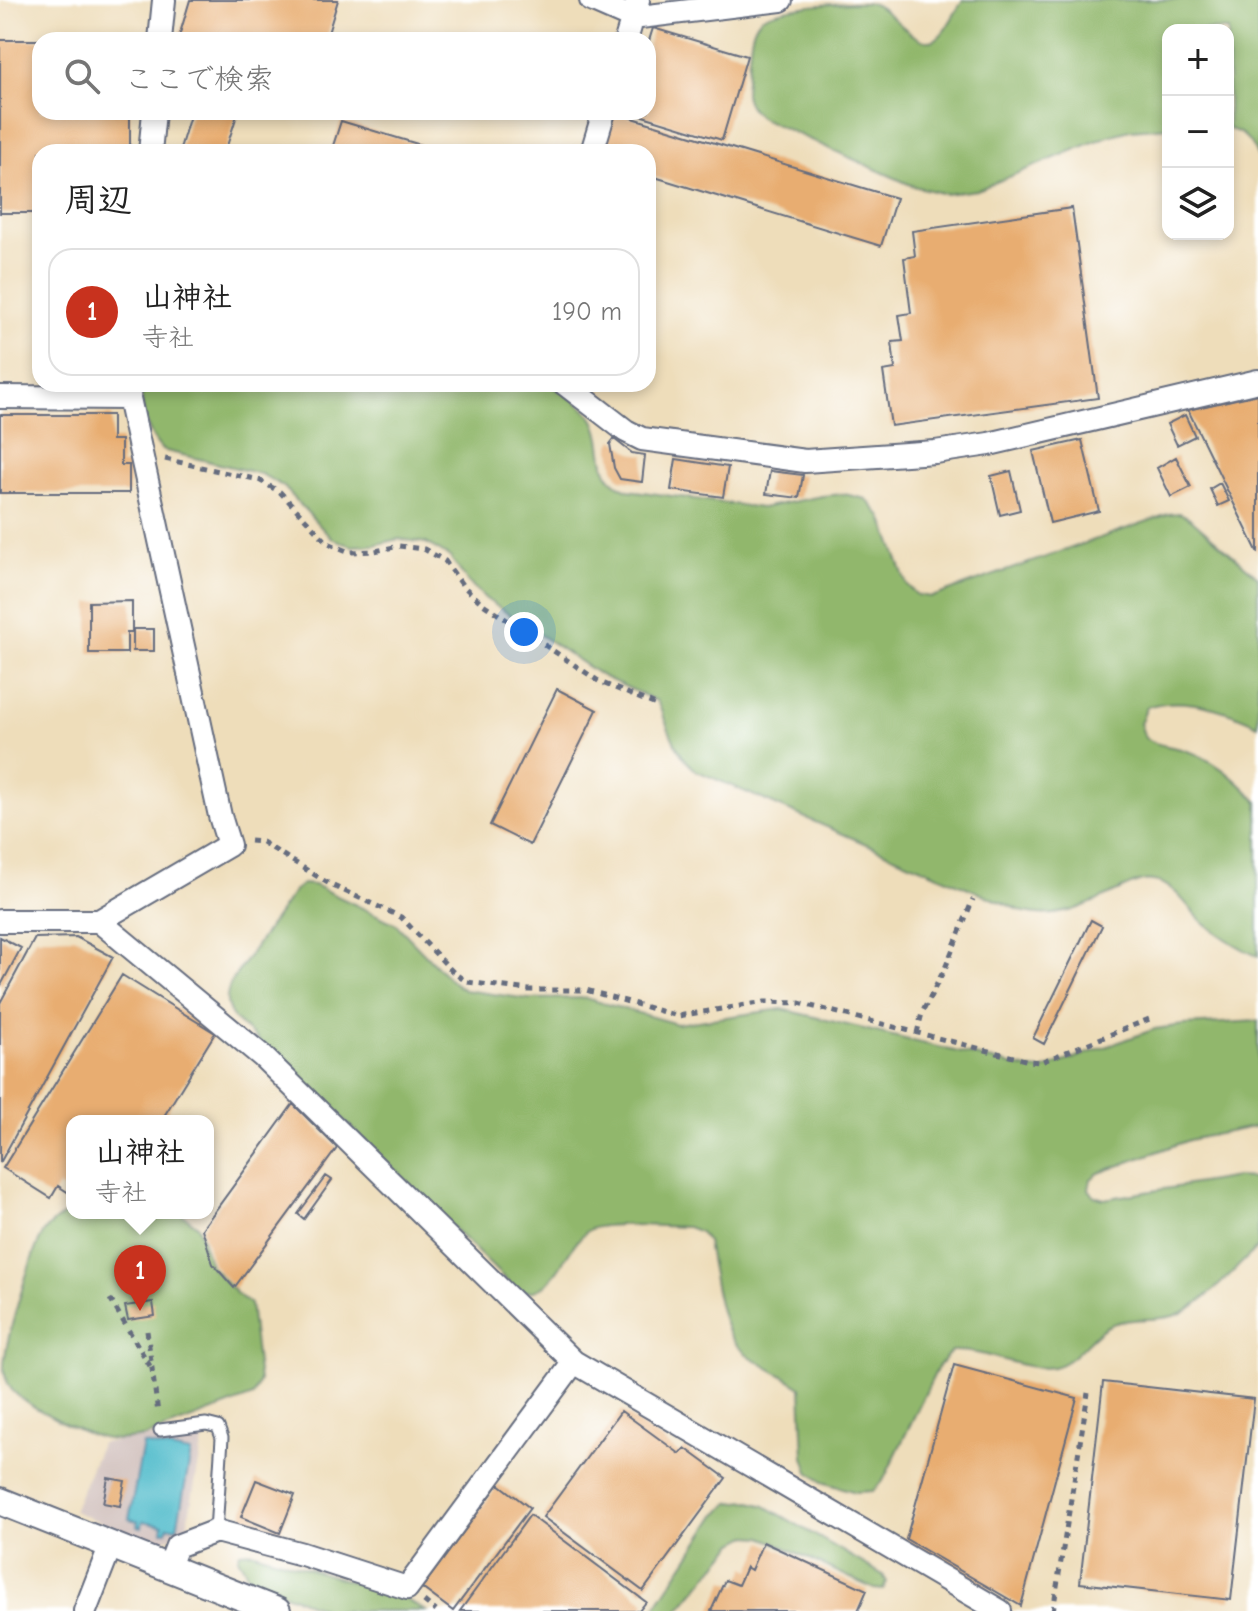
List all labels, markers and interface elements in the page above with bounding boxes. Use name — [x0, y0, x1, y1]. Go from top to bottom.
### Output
map controls — [1162, 24, 1234, 240]
button: + — [1162, 24, 1234, 96]
search box — [32, 32, 656, 120]
icon: search — [60, 54, 104, 98]
text: ここで検索 — [124, 62, 274, 97]
button: − — [1162, 96, 1234, 168]
button: layers — [1162, 168, 1234, 240]
text: 周辺 — [64, 180, 132, 220]
text: 山神社 — [142, 280, 232, 315]
text: 1 — [87, 297, 97, 327]
text: 190 m — [552, 297, 622, 327]
text: 寺社 — [142, 323, 194, 353]
your location — [504, 612, 544, 652]
popup — [66, 1115, 214, 1219]
text: 山神社 — [95, 1135, 185, 1170]
text: 寺社 — [95, 1178, 147, 1208]
pin: 1 — [114, 1245, 166, 1311]

